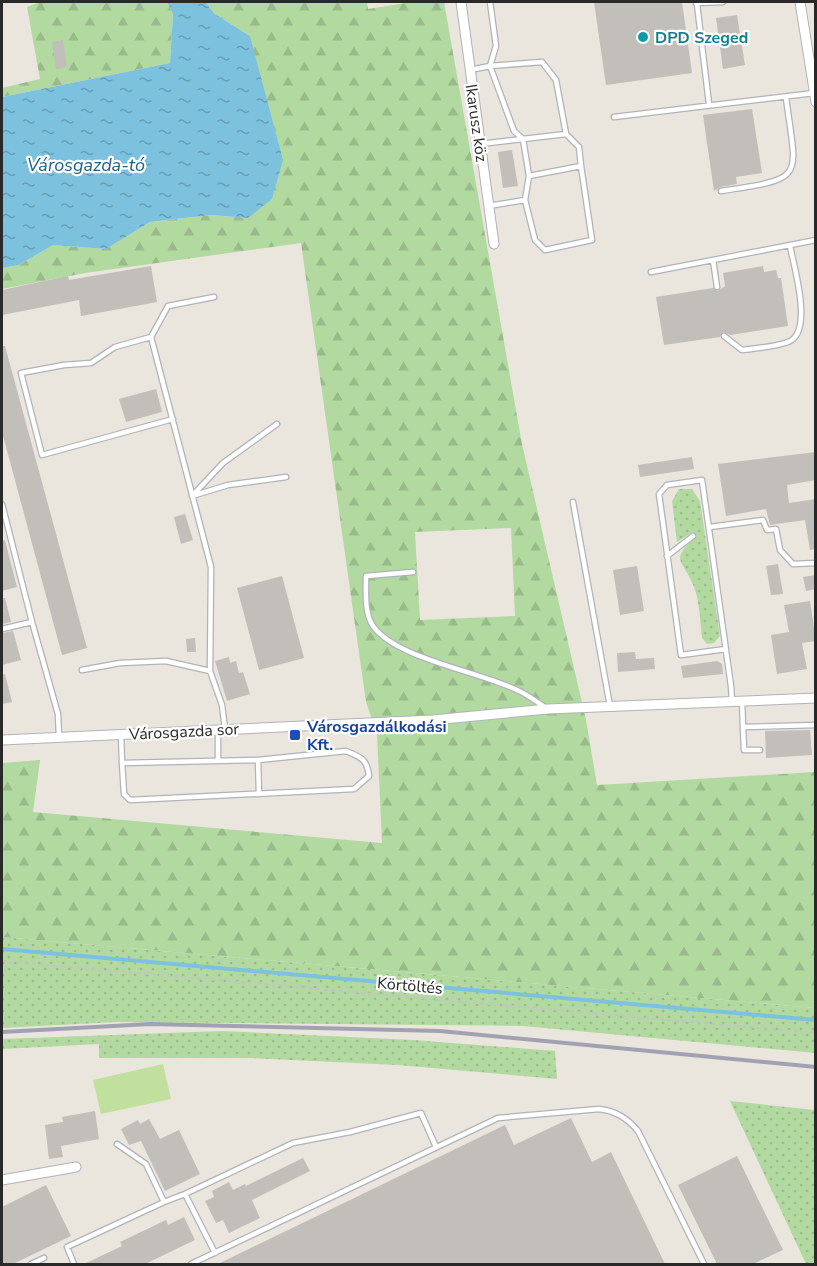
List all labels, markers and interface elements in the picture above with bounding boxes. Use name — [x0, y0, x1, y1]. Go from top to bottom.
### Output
place label: DPD Szeged — [655, 27, 748, 49]
marker: DPD Szeged — [636, 30, 650, 44]
street label: Ikarusz köz — [460, 83, 492, 163]
water label: Városgazda-tó — [27, 153, 145, 177]
place label: Városgazdálkodási Kft. — [306, 716, 447, 756]
street label: Városgazda sor — [127, 718, 240, 746]
marker: Városgazdálkodási Kft. — [288, 728, 302, 742]
street label: Körtöltés — [376, 972, 444, 1000]

